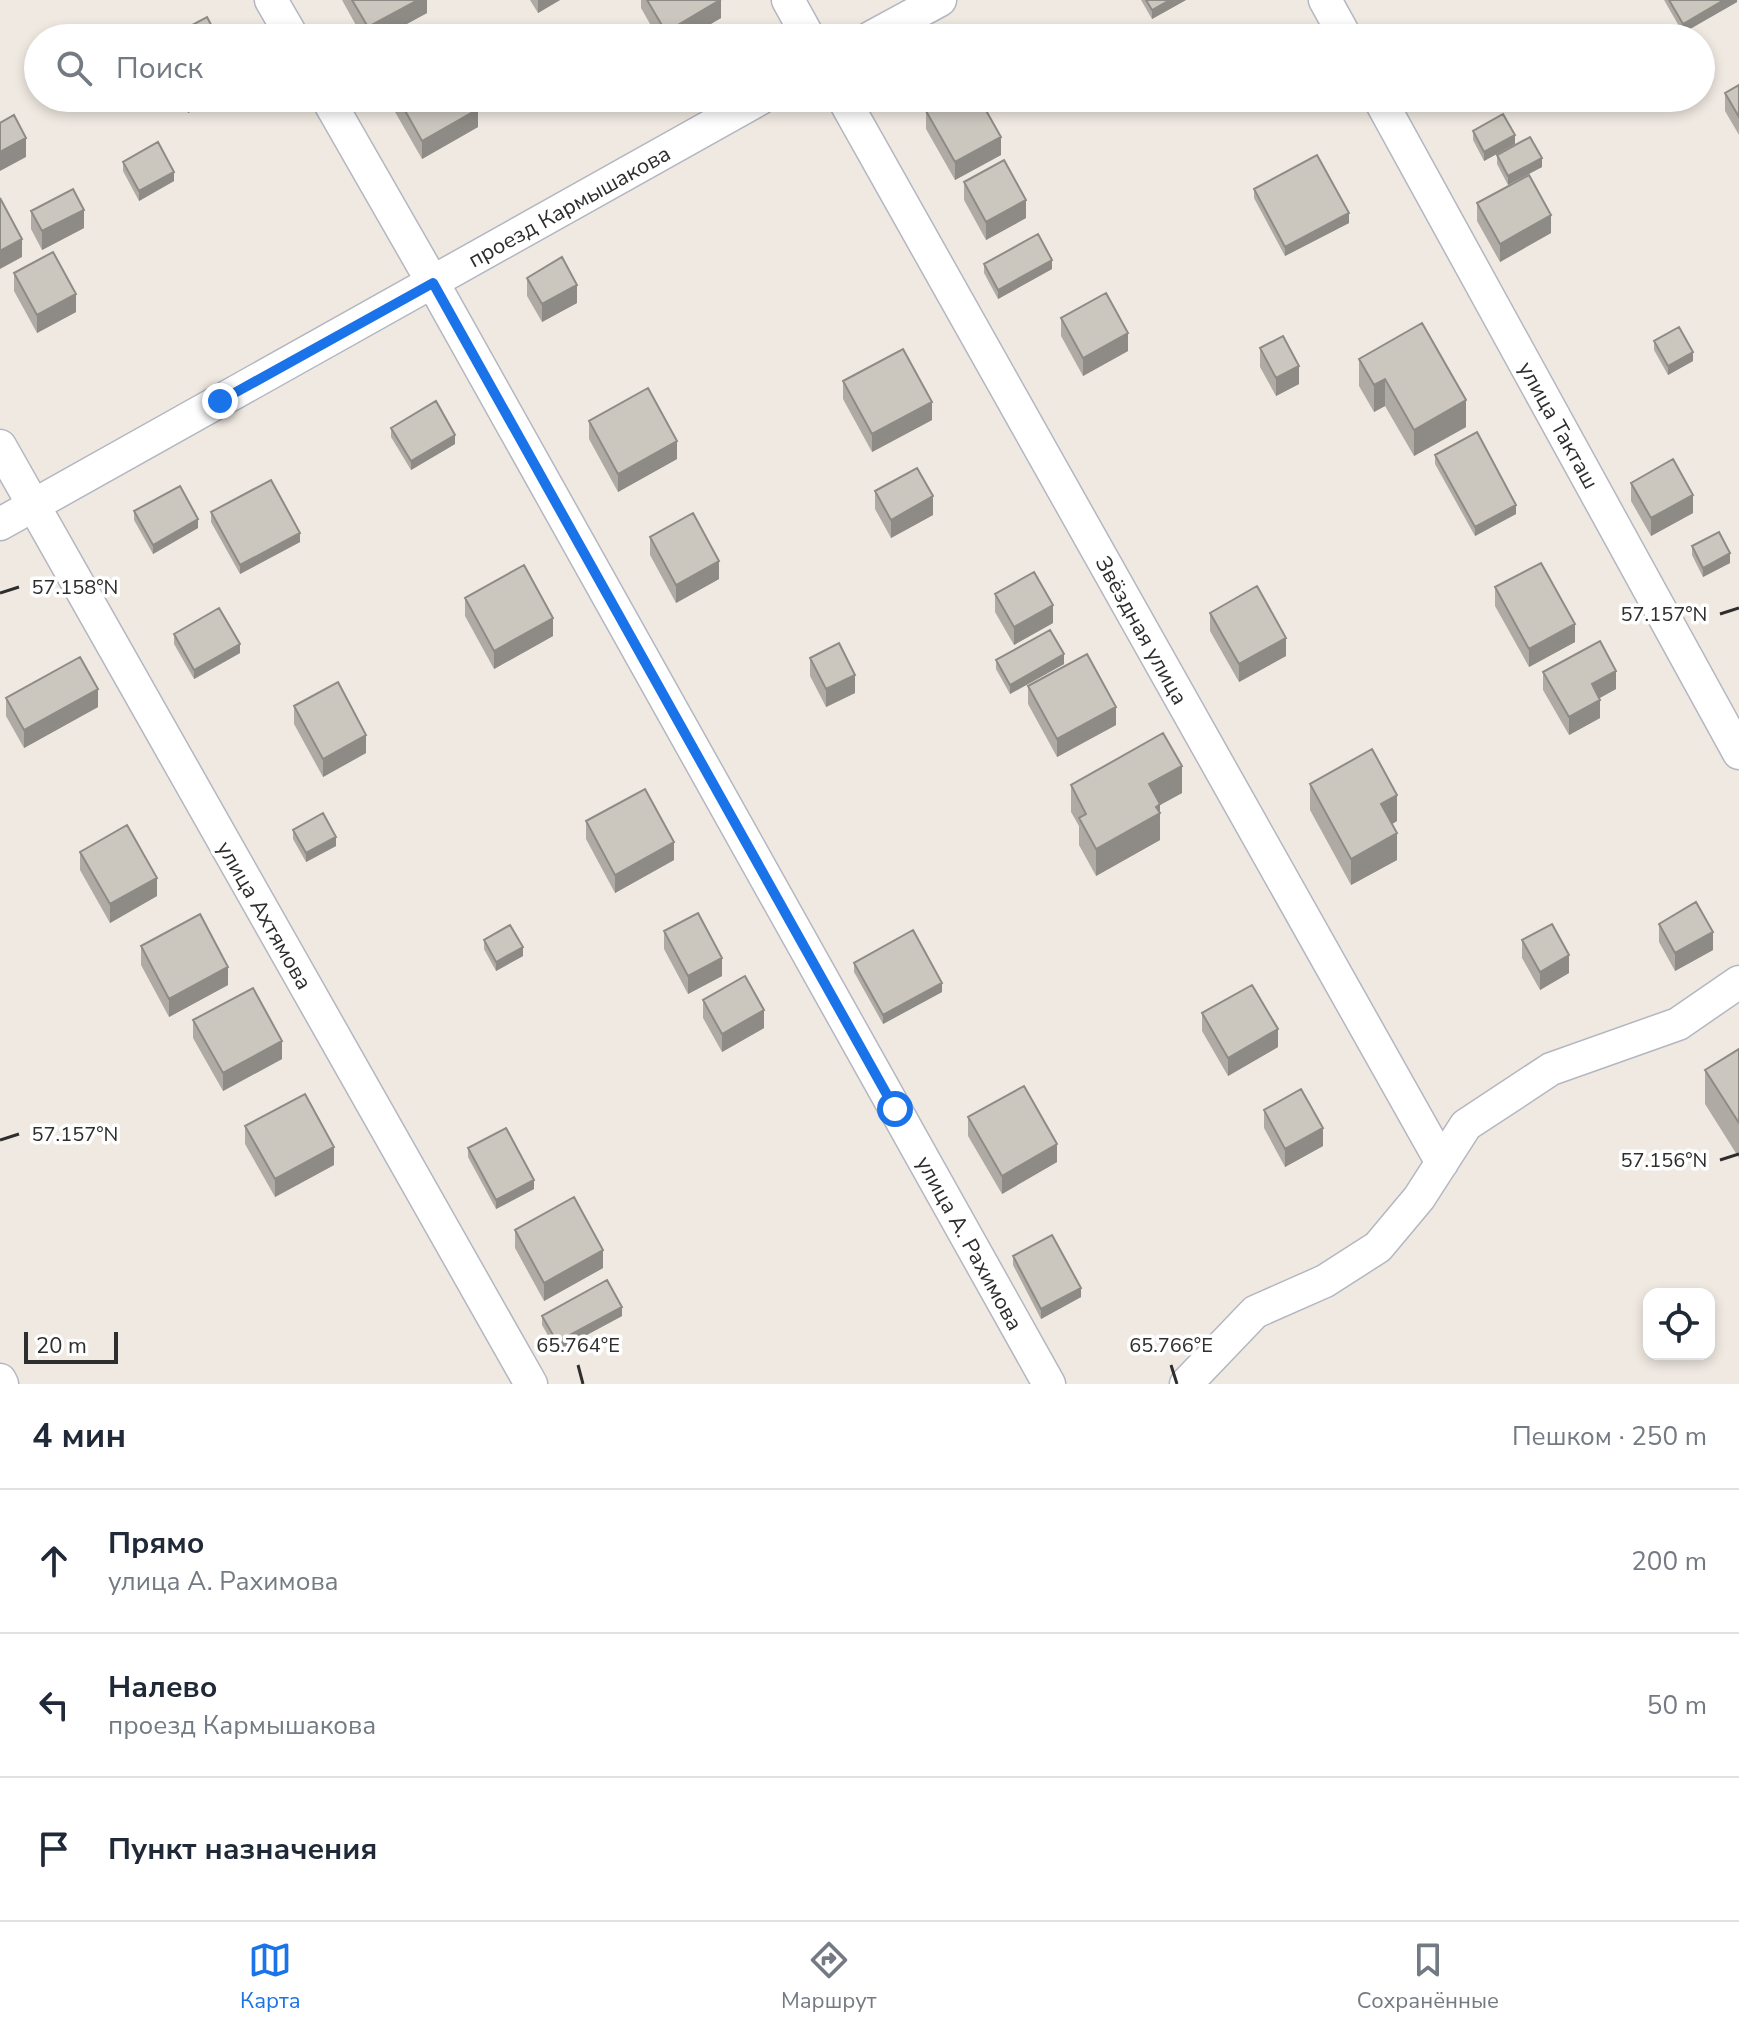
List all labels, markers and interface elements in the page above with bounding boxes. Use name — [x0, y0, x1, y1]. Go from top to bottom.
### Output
search box — [24, 24, 1715, 112]
icon: search — [52, 46, 96, 90]
text: Поиск — [116, 48, 203, 89]
street label: проезд Кармышакова — [463, 139, 676, 275]
street label: улица Такташ — [1511, 356, 1605, 495]
route end — [202, 383, 238, 419]
street label: Звёздная улица — [1088, 551, 1194, 710]
text: 57.158°N — [32, 574, 118, 601]
text: 57.157°N — [1621, 601, 1707, 628]
street label: улица Ахтямова — [209, 836, 319, 995]
route start — [877, 1091, 913, 1127]
text: 57.157°N — [32, 1121, 118, 1148]
text: 57.156°N — [1621, 1147, 1707, 1174]
street label: улица А. Рахимова — [909, 1151, 1030, 1336]
map controls — [1643, 1288, 1715, 1360]
button: locate — [1643, 1288, 1715, 1360]
scale bar — [24, 1328, 118, 1364]
text: 20 m — [36, 1331, 87, 1361]
text: 65.764°E — [536, 1332, 620, 1359]
text: 65.766°E — [1129, 1332, 1213, 1359]
text: 4 мин — [32, 1413, 126, 1459]
text: Пешком · 250 m — [1512, 1419, 1707, 1454]
text: Прямо — [108, 1523, 205, 1564]
icon: ahead — [32, 1539, 76, 1583]
text: 200 m — [1631, 1544, 1707, 1579]
text: улица А. Рахимова — [108, 1564, 339, 1599]
text: Налево — [108, 1667, 217, 1708]
icon: left — [32, 1683, 76, 1727]
text: 50 m — [1647, 1688, 1707, 1723]
text: проезд Кармышакова — [108, 1708, 376, 1743]
icon: arrive — [32, 1827, 76, 1871]
text: Пункт назначения — [108, 1829, 377, 1870]
tab: Карта — [240, 1938, 301, 2016]
tab: Маршрут — [781, 1938, 877, 2016]
tab: Сохранённые — [1357, 1938, 1499, 2016]

